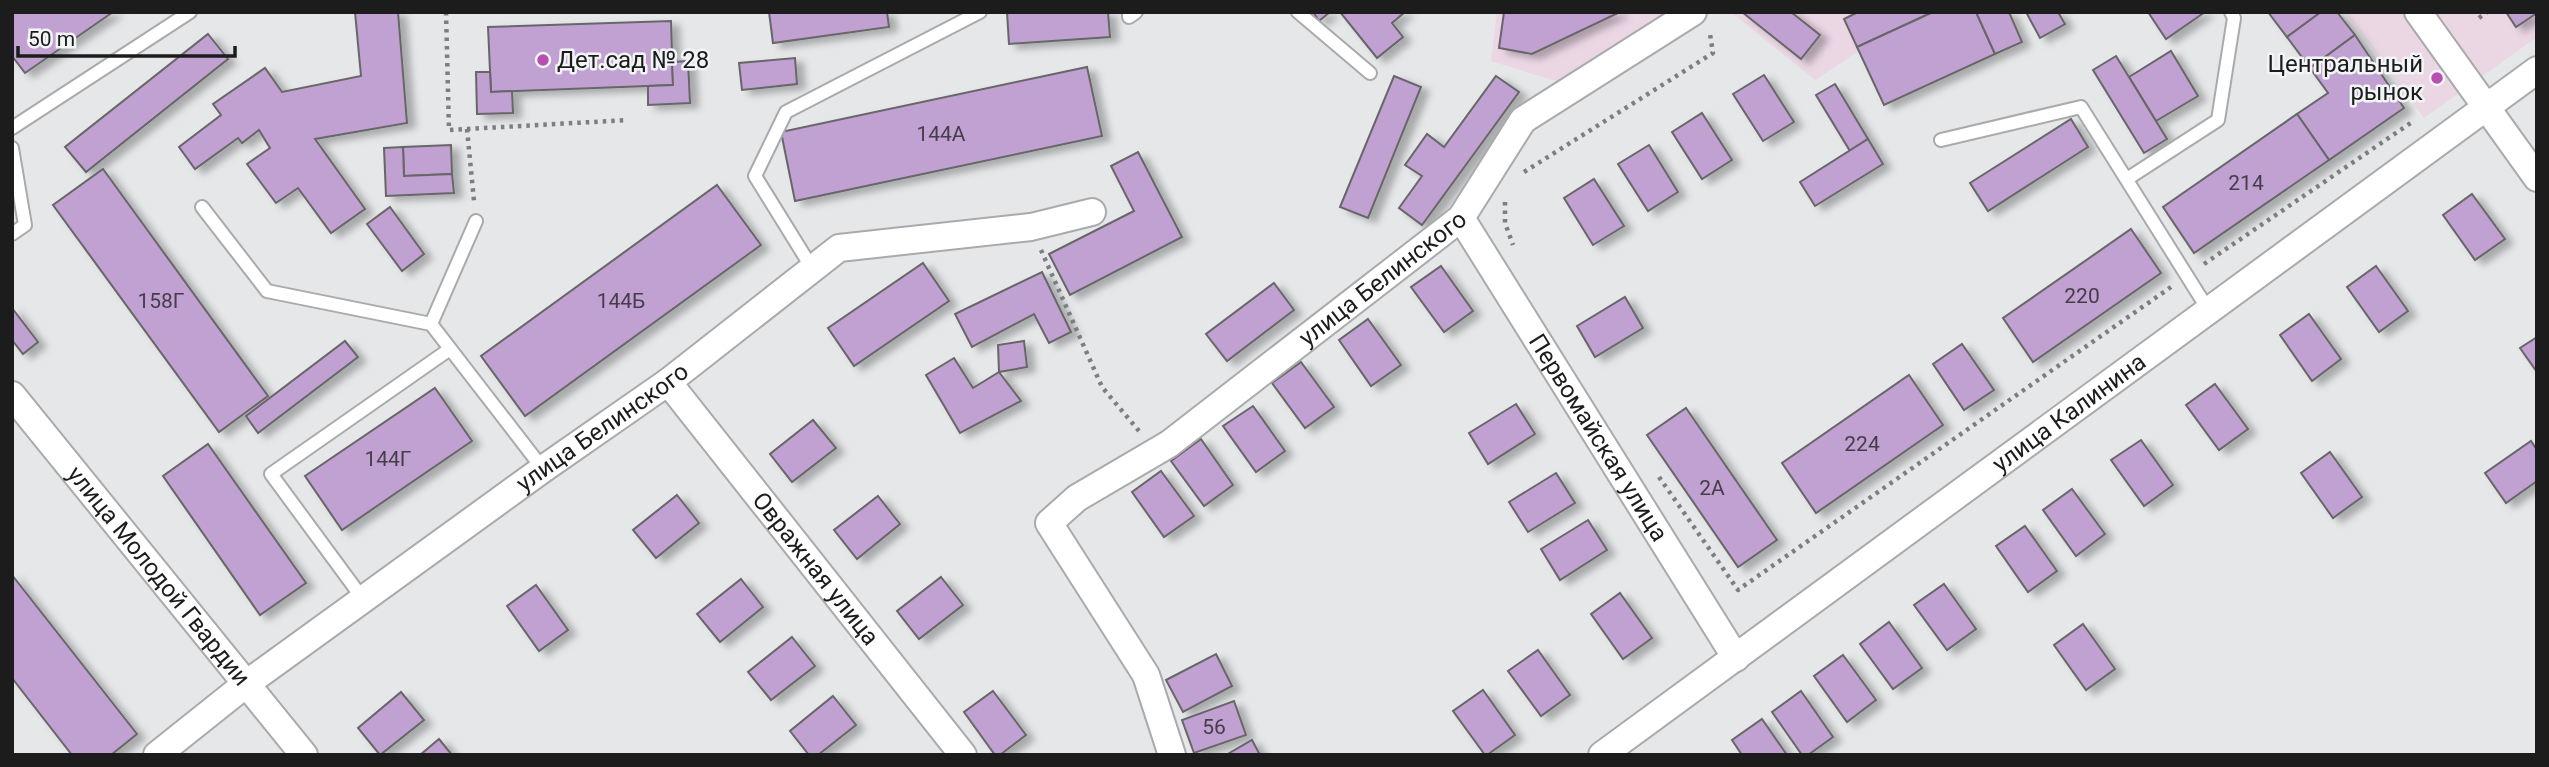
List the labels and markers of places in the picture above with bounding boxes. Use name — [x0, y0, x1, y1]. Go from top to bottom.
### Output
place label: Дет.сад № 28 — [557, 46, 709, 74]
place label: Центральный рынок — [2268, 50, 2423, 106]
marker: Дет.сад № 28 — [535, 52, 551, 68]
marker: Центральный рынок — [2429, 70, 2445, 86]

